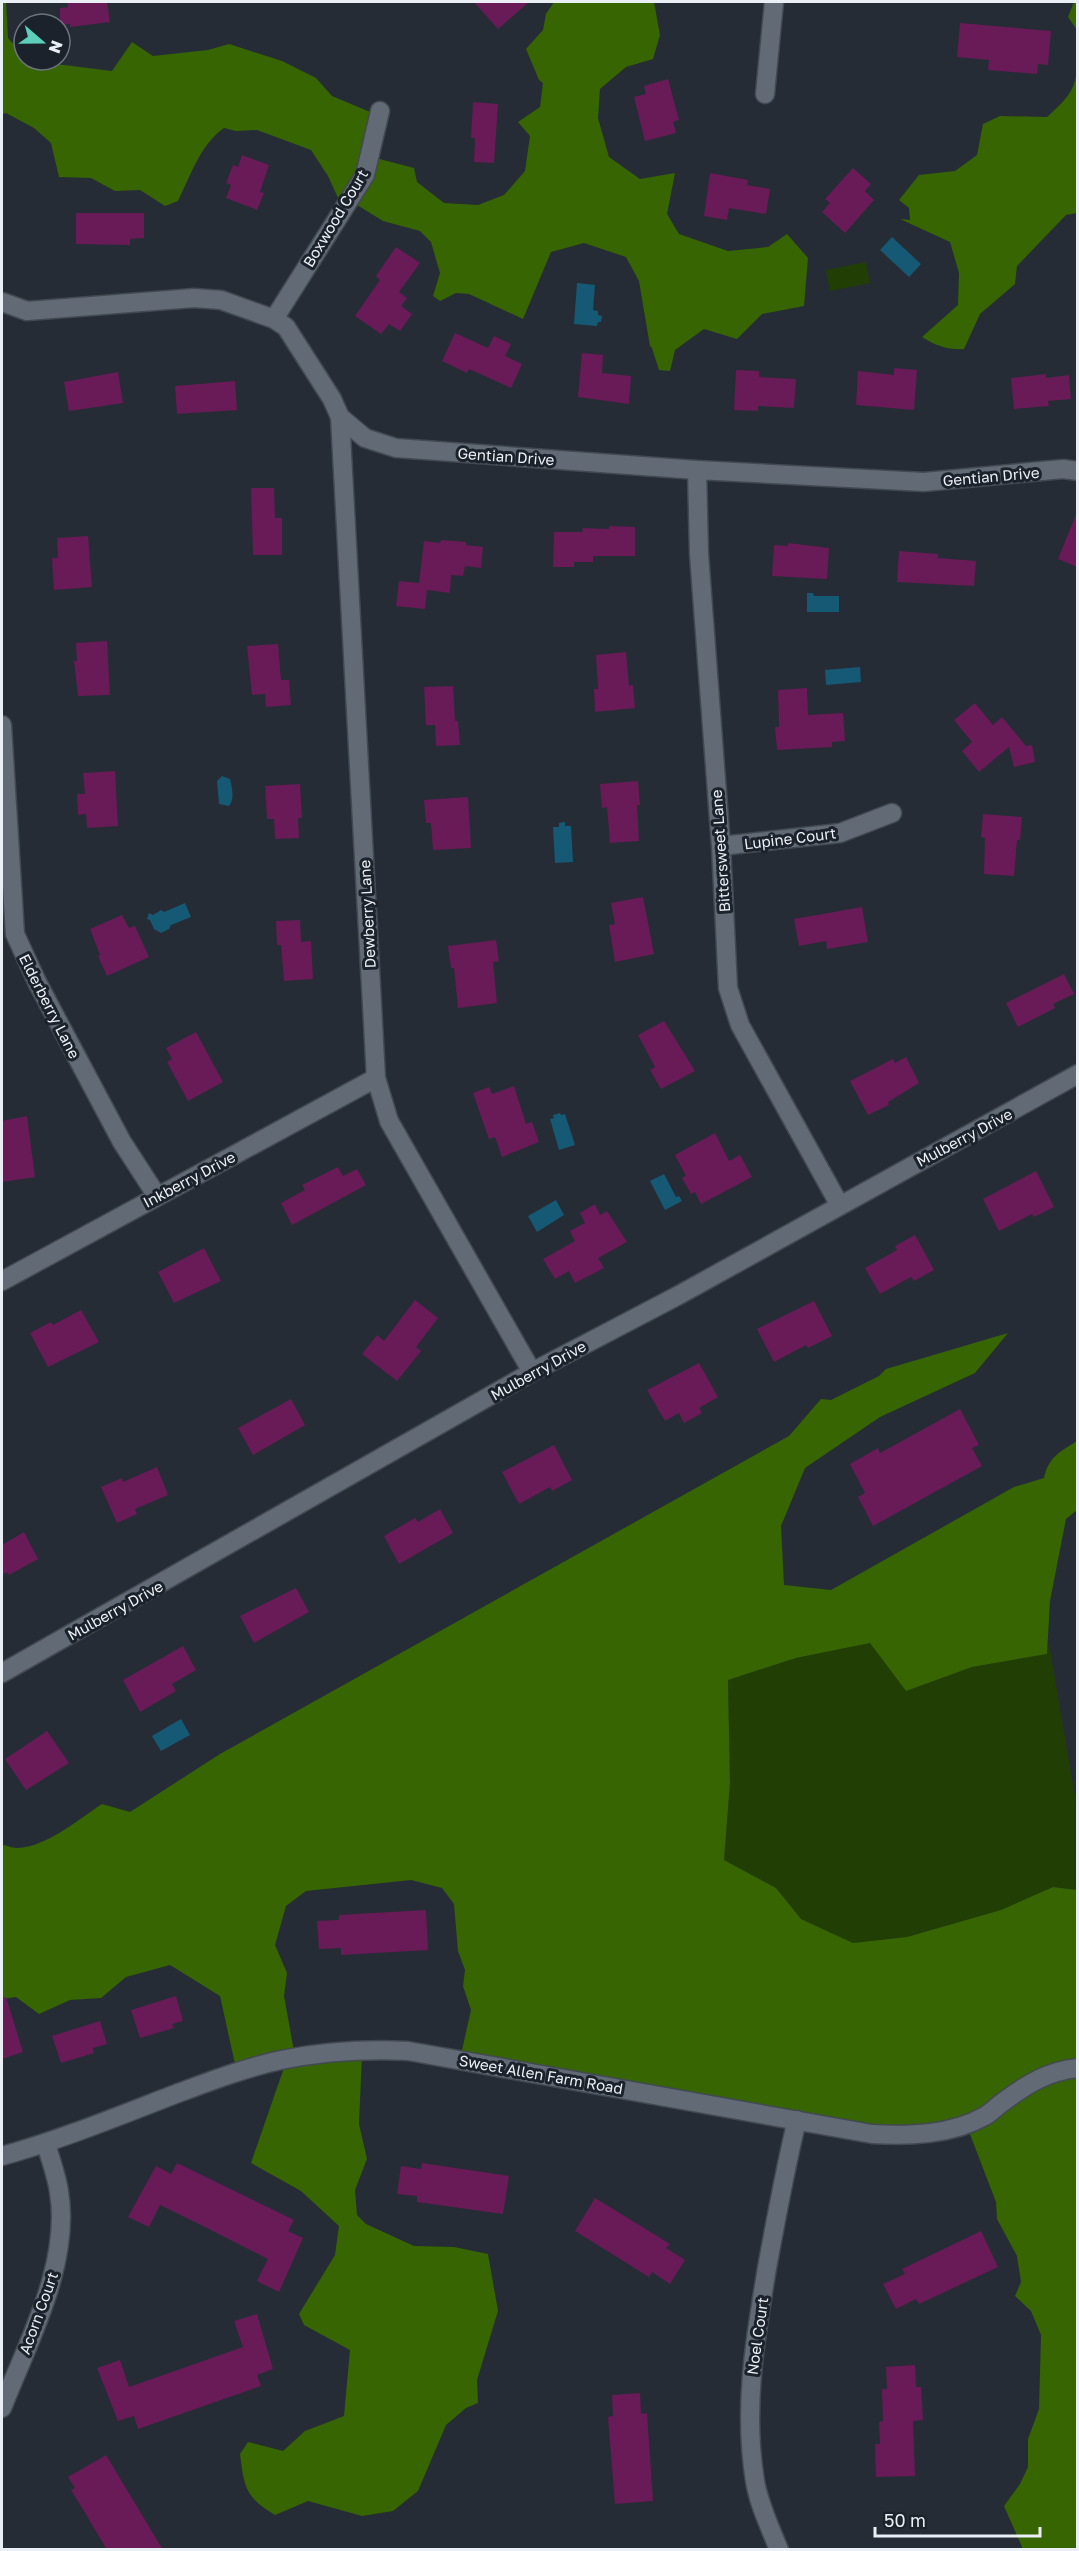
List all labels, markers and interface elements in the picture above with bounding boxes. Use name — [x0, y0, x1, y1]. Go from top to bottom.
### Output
north arrow — [12, 12, 72, 72]
text: N — [45, 38, 68, 56]
street label: Boxwood Court — [299, 166, 371, 270]
street label: Gentian Drive — [457, 444, 555, 468]
street label: Gentian Drive — [942, 463, 1040, 489]
street label: Bittersweet Lane — [707, 789, 733, 913]
street label: Lupine Court — [743, 823, 837, 853]
street label: Dewberry Lane — [355, 859, 379, 969]
street label: Elderberry Lane — [16, 951, 84, 1062]
street label: Mulberry Drive — [913, 1104, 1015, 1170]
street label: Inkberry Drive — [140, 1147, 238, 1211]
street label: Mulberry Drive — [487, 1336, 589, 1404]
street label: Mulberry Drive — [64, 1576, 166, 1644]
street label: Sweet Allen Farm Road — [458, 2051, 624, 2097]
street label: Acorn Court — [15, 2269, 61, 2357]
street label: Noel Court — [743, 2296, 771, 2376]
scale bar — [875, 2500, 1040, 2538]
text: 50 m — [884, 2509, 926, 2531]

